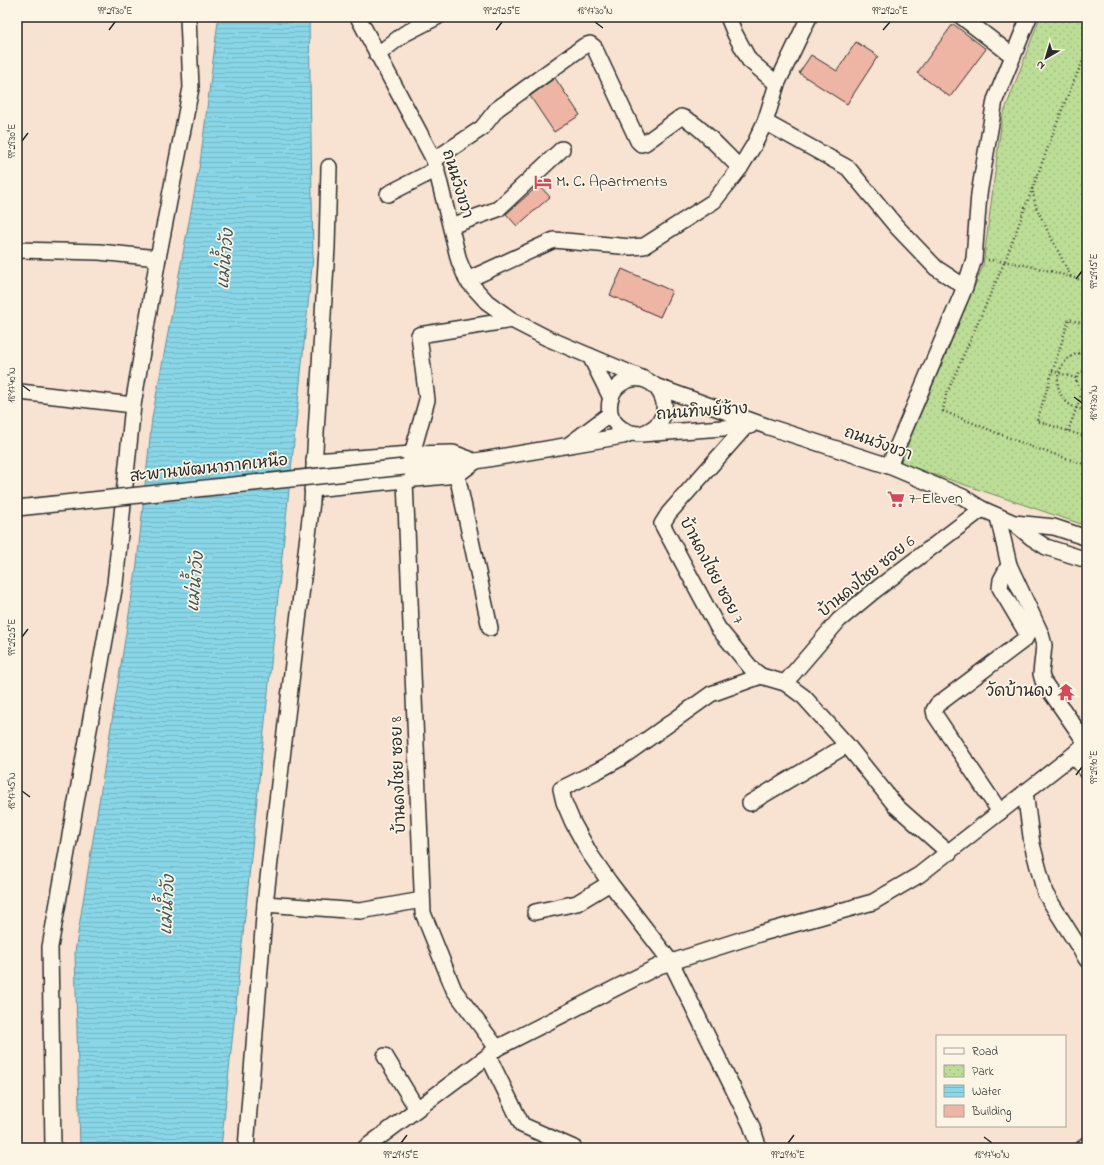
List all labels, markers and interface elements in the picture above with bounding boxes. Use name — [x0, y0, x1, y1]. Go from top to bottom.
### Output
text: 99°29'30"E — [98, 4, 132, 19]
text: 99°29'25"E — [484, 4, 520, 19]
text: 18°17'30"N — [577, 4, 613, 19]
text: 99°29'20"E — [872, 4, 908, 19]
north arrow — [1026, 38, 1066, 78]
text: N — [1033, 56, 1048, 74]
text: 99°29'30"E — [5, 124, 20, 158]
street label: ถนนวังขวา — [435, 147, 479, 221]
place label: M. C. Apartments — [556, 170, 668, 194]
hotel icon: M. C. Apartments — [533, 172, 553, 192]
water label: แม่น้ำวัง — [206, 226, 241, 290]
text: 99°29'15"E — [1087, 253, 1102, 289]
text: 18°17'40"N — [5, 367, 20, 403]
text: 18°17'30"N — [1087, 385, 1102, 421]
street label: ถนนทิพย์ช้าง — [655, 396, 749, 427]
street label: ถนนวังขวา — [841, 421, 915, 467]
street label: สะพานพัฒนาภาคเหนือ — [129, 448, 289, 489]
place label: 7-Eleven — [909, 487, 963, 511]
supermarket icon: 7-Eleven — [886, 489, 906, 509]
street label: บ้านดงไชย ซอย 7 — [673, 513, 750, 629]
street label: บ้านดงไชย ซอย 6 — [813, 530, 921, 624]
water label: แม่น้ำวัง — [176, 549, 211, 613]
text: 99°29'25"E — [5, 619, 20, 655]
place label: วัดบ้านดง — [986, 680, 1053, 704]
temple icon: วัดบ้านดง — [1056, 682, 1076, 702]
street label: บ้านดงไชย ซอย 8 — [384, 716, 413, 834]
text: 99°29'10"E — [1087, 750, 1102, 784]
text: 18°17'45"N — [5, 772, 20, 809]
water label: แม่น้ำวัง — [149, 873, 182, 936]
legend — [936, 1035, 1066, 1127]
text: Road — [972, 1043, 998, 1061]
text: Park — [972, 1063, 994, 1081]
text: Water — [972, 1083, 1001, 1101]
text: Building — [971, 1103, 1011, 1122]
text: 99°29'15"E — [383, 1148, 419, 1163]
text: 99°29'10"E — [771, 1148, 805, 1163]
text: 18°17'40"N — [974, 1148, 1010, 1163]

